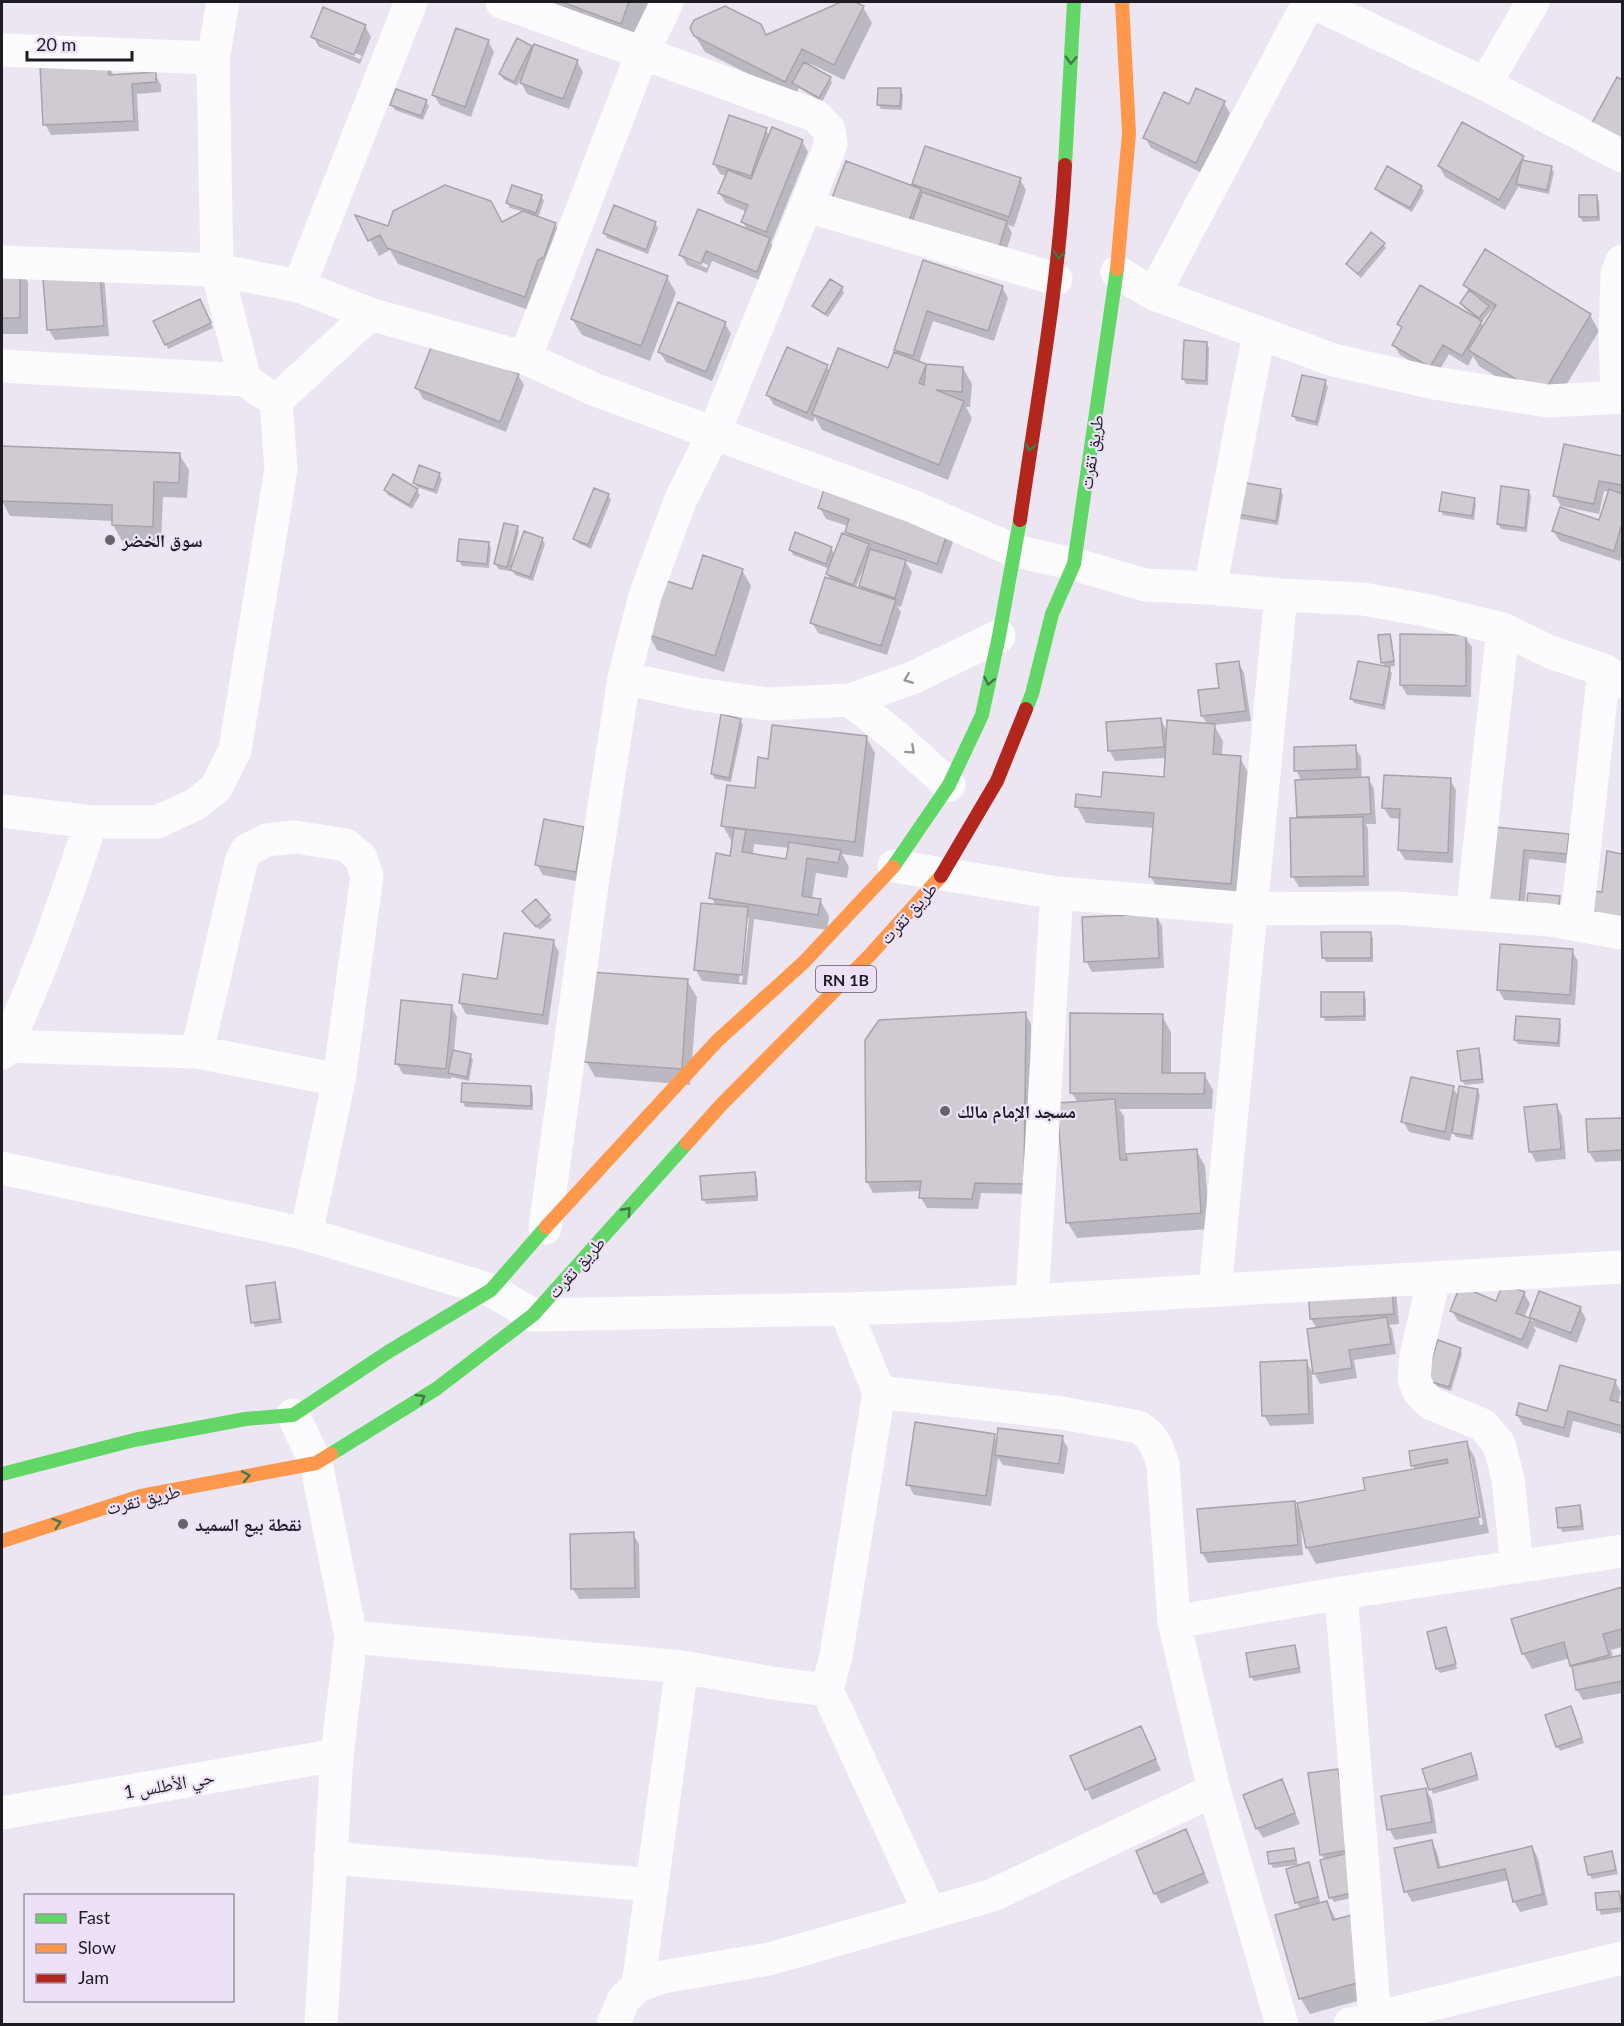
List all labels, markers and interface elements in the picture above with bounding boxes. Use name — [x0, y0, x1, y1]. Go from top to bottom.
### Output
scale bar — [27, 24, 132, 62]
text: 20 m — [36, 33, 76, 55]
one-way arrow — [1064, 55, 1077, 64]
one-way arrow — [1053, 250, 1065, 259]
street label: طريق تقرت — [1074, 413, 1109, 491]
one-way arrow — [1025, 443, 1037, 452]
place label: سوق الخضر — [121, 529, 203, 552]
marker: سوق الخضر — [103, 533, 117, 547]
one-way arrow — [903, 672, 914, 684]
one-way arrow — [983, 675, 996, 685]
one-way arrow — [904, 743, 915, 754]
street label: طريق تقرت — [874, 877, 942, 949]
road number: RN 1B — [816, 966, 876, 992]
place label: مسجد الإمام مالك — [957, 1100, 1076, 1124]
marker: مسجد الإمام مالك — [938, 1104, 952, 1118]
one-way arrow — [620, 1207, 631, 1218]
street label: طريق تقرت — [542, 1231, 610, 1303]
one-way arrow — [415, 1394, 426, 1405]
one-way arrow — [241, 1470, 251, 1483]
street label: طريق تقرت — [104, 1479, 183, 1520]
place label: نقطة بيع السميد — [195, 1513, 301, 1537]
marker: نقطة بيع السميد — [176, 1517, 190, 1531]
one-way arrow — [51, 1518, 62, 1530]
street label: حي الأطلس 1 — [122, 1765, 217, 1807]
legend — [24, 1894, 234, 2002]
text: Fast — [78, 1906, 111, 1928]
text: Slow — [78, 1936, 116, 1958]
text: Jam — [78, 1966, 109, 1988]

